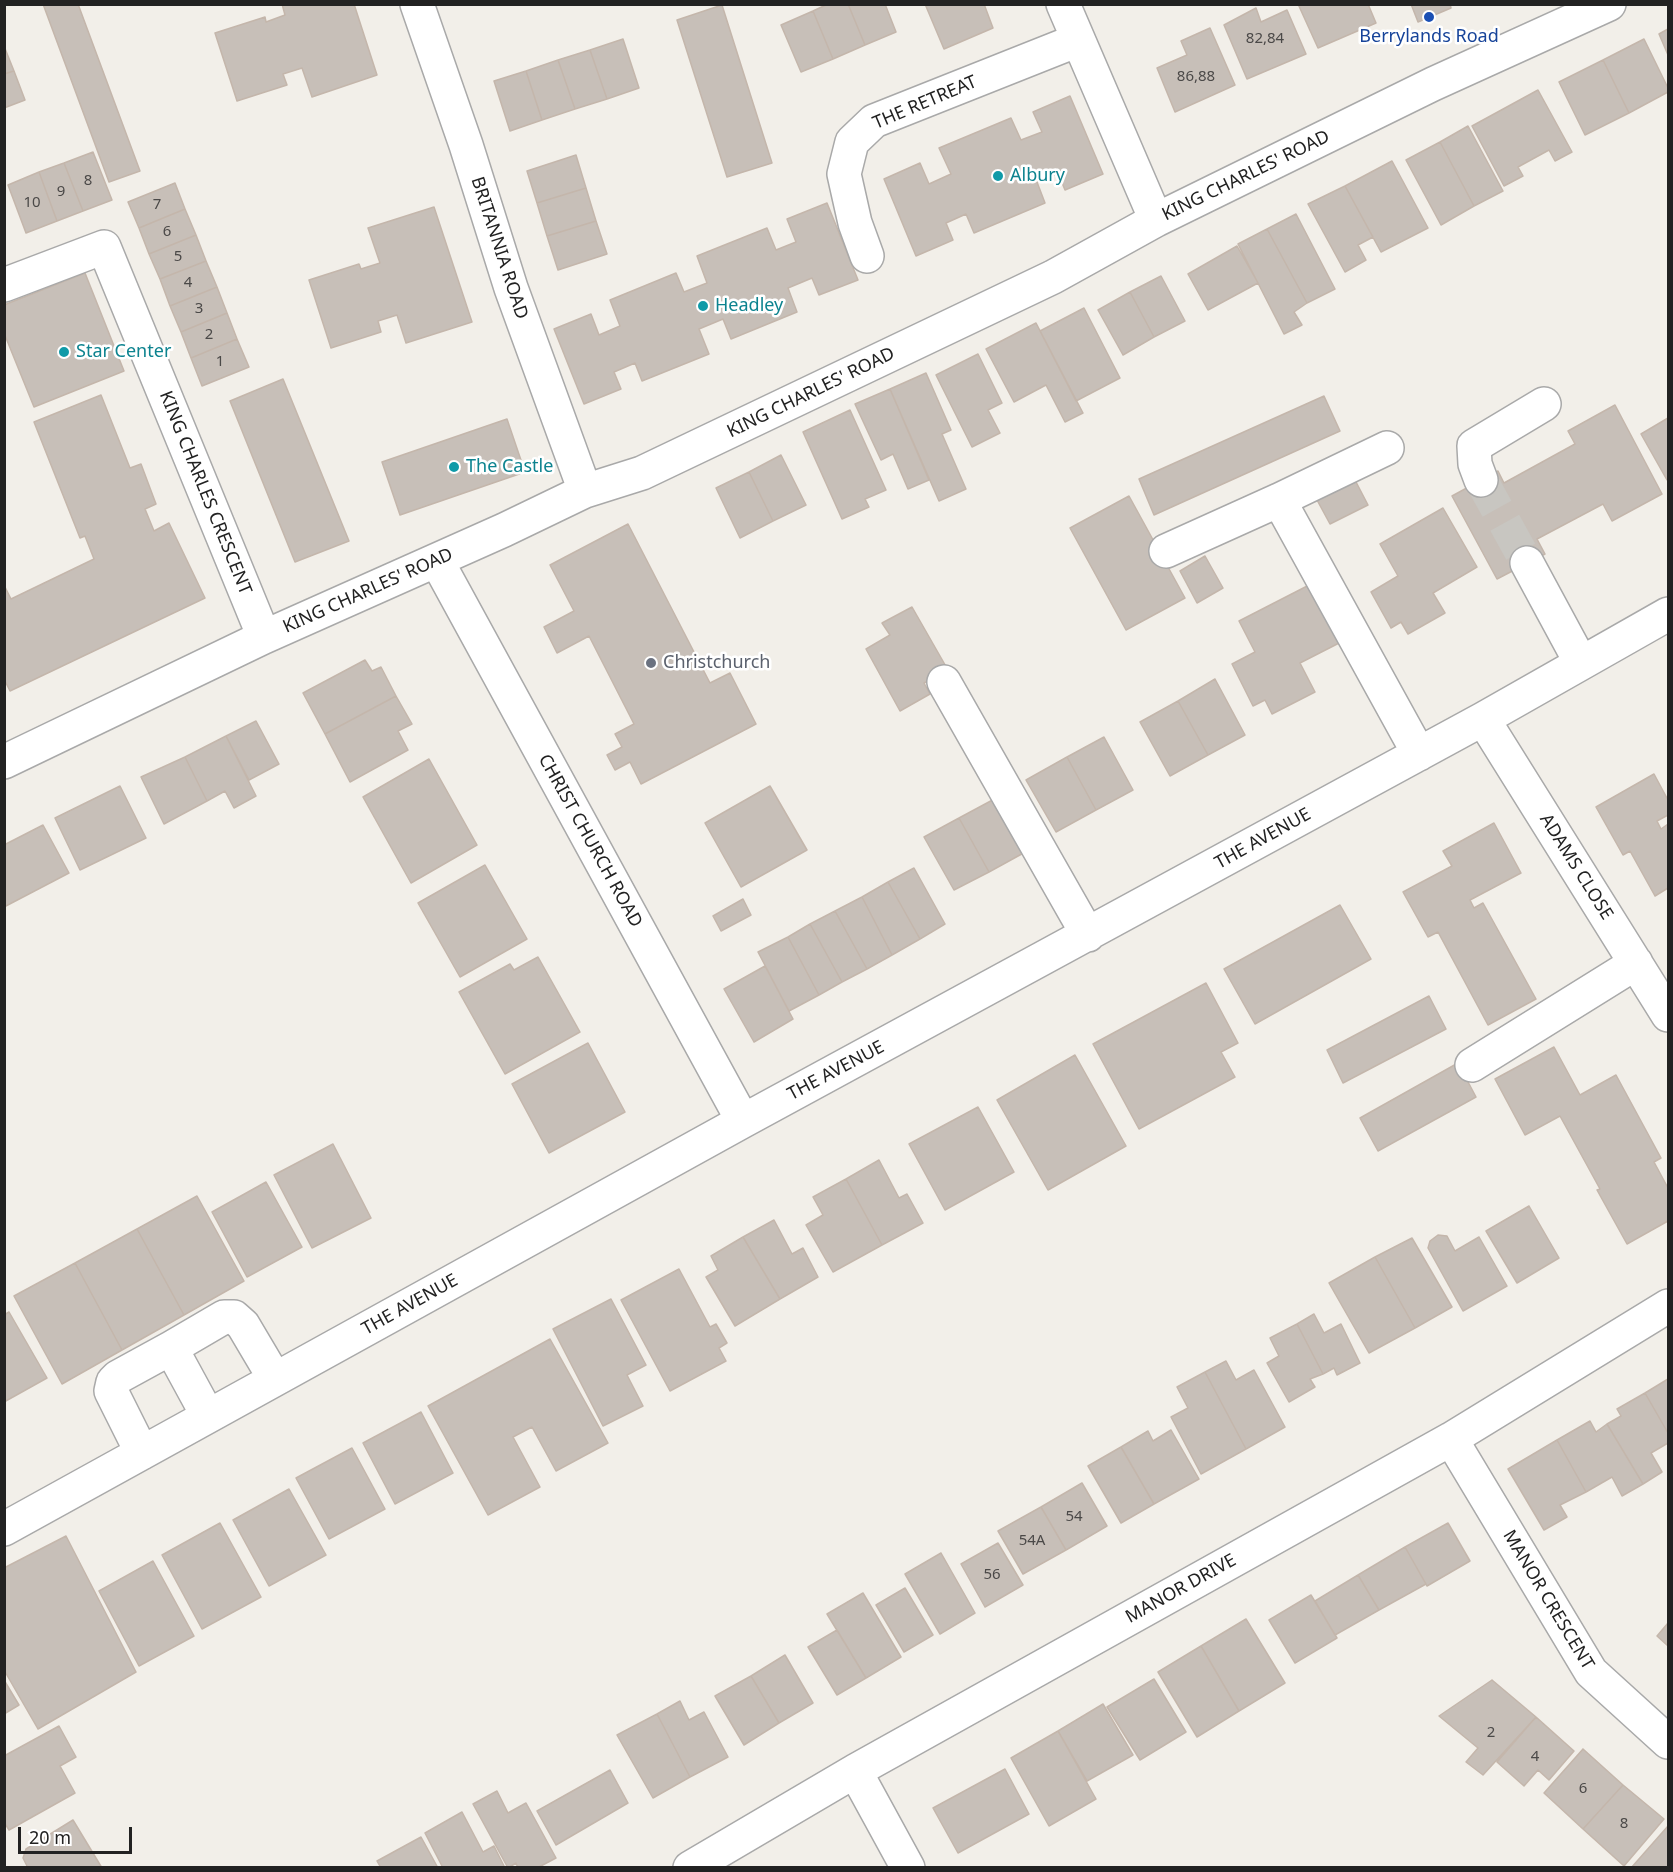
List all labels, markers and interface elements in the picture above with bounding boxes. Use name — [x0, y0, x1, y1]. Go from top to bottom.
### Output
marker: Berrylands Road — [1422, 10, 1436, 24]
place label: Berrylands Road — [1359, 26, 1499, 48]
house number: 82,84 — [1246, 30, 1284, 48]
house number: 86,88 — [1177, 68, 1215, 86]
street label: THE RETREAT — [870, 71, 980, 135]
street label: KING CHARLES' ROAD — [1159, 126, 1333, 226]
place label: Albury — [1010, 165, 1065, 187]
marker: Albury — [991, 169, 1005, 183]
house number: 8 — [84, 172, 92, 190]
street label: BRITANNIA ROAD — [466, 174, 532, 322]
house number: 9 — [57, 183, 65, 201]
house number: 10 — [23, 194, 41, 212]
house number: 7 — [153, 196, 161, 214]
house number: 6 — [163, 223, 171, 241]
house number: 5 — [174, 248, 182, 266]
house number: 4 — [184, 274, 192, 292]
place label: Headley — [715, 295, 783, 317]
marker: Headley — [696, 299, 710, 313]
house number: 3 — [195, 300, 203, 318]
house number: 2 — [205, 326, 213, 344]
place label: Star Center — [76, 341, 171, 363]
street label: KING CHARLES' ROAD — [724, 343, 898, 443]
marker: Star Center — [57, 345, 71, 359]
house number: 1 — [216, 353, 224, 371]
street label: KING CHARLES CRESCENT — [154, 388, 256, 598]
place label: The Castle — [466, 456, 553, 478]
marker: The Castle — [447, 460, 461, 474]
street label: KING CHARLES' ROAD — [280, 544, 456, 638]
place label: Christchurch — [663, 652, 770, 674]
marker: Christchurch — [644, 656, 658, 670]
street label: CHRIST CHURCH ROAD — [533, 751, 647, 931]
street label: THE AVENUE — [1211, 804, 1315, 874]
street label: ADAMS CLOSE — [1535, 810, 1617, 924]
street label: THE AVENUE — [784, 1036, 888, 1106]
street label: THE AVENUE — [358, 1270, 462, 1340]
house number: 54 — [1065, 1508, 1083, 1526]
street label: MANOR CRESCENT — [1498, 1526, 1598, 1674]
house number: 54A — [1019, 1532, 1045, 1550]
street label: MANOR DRIVE — [1122, 1550, 1240, 1628]
house number: 56 — [983, 1566, 1001, 1584]
house number: 2 — [1487, 1724, 1495, 1742]
house number: 4 — [1531, 1748, 1539, 1766]
house number: 6 — [1579, 1780, 1587, 1798]
scale bar — [21, 1815, 135, 1853]
house number: 8 — [1620, 1815, 1628, 1833]
text: 20 m — [29, 1825, 71, 1849]

